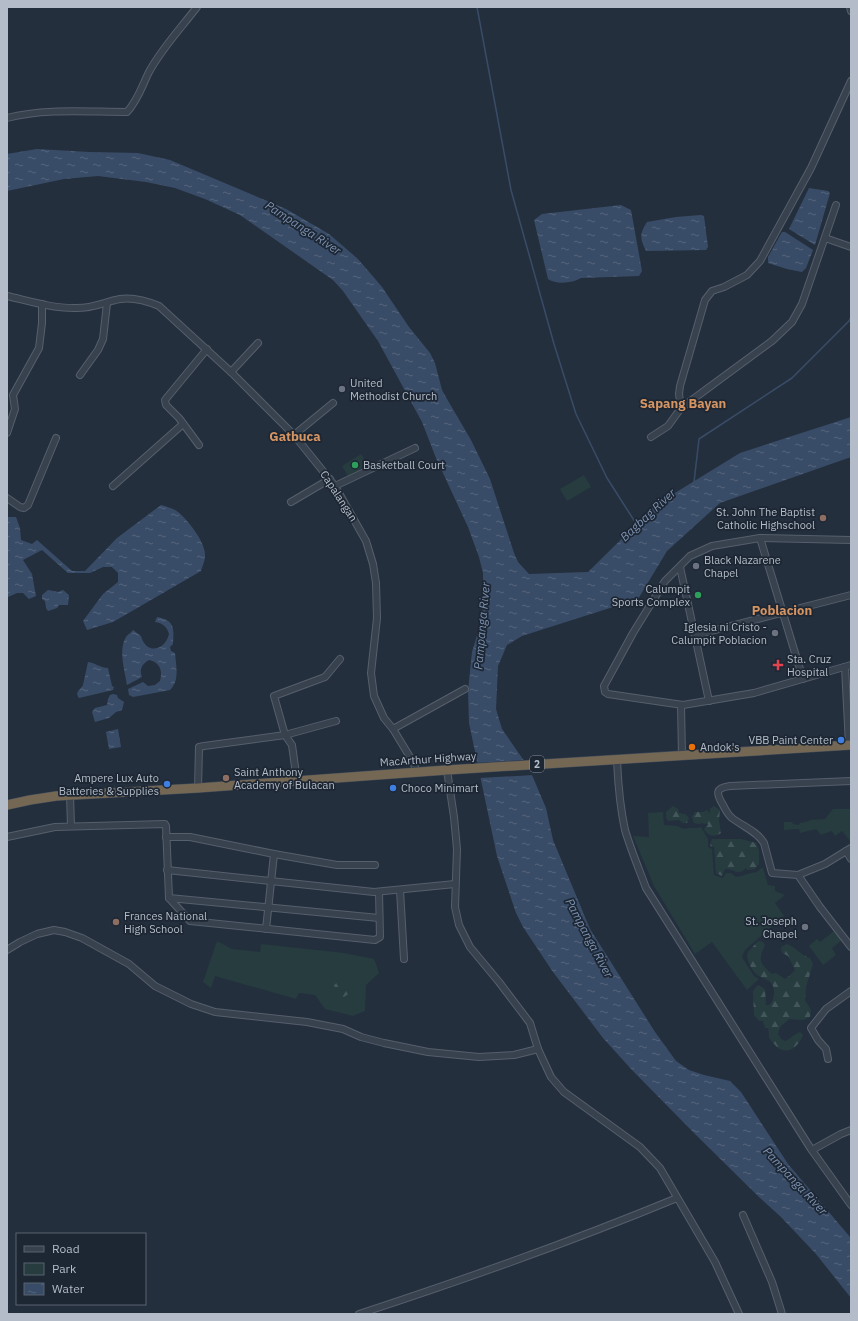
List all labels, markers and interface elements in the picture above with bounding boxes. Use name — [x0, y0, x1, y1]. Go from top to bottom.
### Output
water label: Pampanga River — [262, 197, 345, 258]
place label: United Methodist Church — [350, 376, 437, 403]
marker: United Methodist Church — [337, 384, 347, 394]
district label: Sapang Bayan — [640, 395, 726, 412]
district label: Gatbuca — [269, 428, 321, 445]
place label: Basketball Court — [363, 458, 445, 472]
marker: Basketball Court — [350, 460, 360, 470]
street label: Capalangan — [317, 468, 361, 524]
water label: Bagbag River — [617, 485, 679, 544]
place label: St. John The Baptist Catholic Highschool — [716, 505, 815, 532]
marker: St. John The Baptist Catholic Highschool — [818, 513, 828, 523]
place label: Black Nazarene Chapel — [704, 553, 781, 580]
marker: Black Nazarene Chapel — [691, 561, 701, 571]
water label: Pampanga River — [470, 581, 493, 670]
place label: Calumpit Sports Complex — [612, 582, 690, 609]
marker: Calumpit Sports Complex — [693, 590, 703, 600]
district label: Poblacion — [752, 602, 812, 619]
place label: Iglesia ni Cristo - Calumpit Poblacion — [671, 620, 767, 647]
marker: Iglesia ni Cristo - Calumpit Poblacion — [770, 628, 780, 638]
place label: Sta. Cruz Hospital — [787, 652, 831, 679]
marker: Sta. Cruz Hospital — [772, 659, 784, 671]
place label: VBB Paint Center — [748, 733, 833, 747]
marker: VBB Paint Center — [836, 735, 846, 745]
place label: Andok's — [700, 740, 740, 754]
marker: Andok's — [687, 742, 697, 752]
street label: MacArthur Highway — [379, 749, 477, 769]
road number: 2 — [530, 756, 544, 772]
place label: Saint Anthony Academy of Bulacan — [234, 765, 335, 792]
place label: Ampere Lux Auto Batteries & Supplies — [59, 771, 159, 798]
marker: Saint Anthony Academy of Bulacan — [221, 773, 231, 783]
marker: Ampere Lux Auto Batteries & Supplies — [162, 779, 172, 789]
place label: Choco Minimart — [401, 781, 479, 795]
marker: Choco Minimart — [388, 783, 398, 793]
water label: Pampanga River — [562, 896, 617, 980]
place label: Frances National High School — [124, 909, 207, 936]
place label: St. Joseph Chapel — [745, 914, 797, 941]
marker: Frances National High School — [111, 917, 121, 927]
marker: St. Joseph Chapel — [800, 922, 810, 932]
water label: Pampanga River — [760, 1144, 831, 1218]
legend — [16, 1233, 146, 1305]
text: Road — [52, 1241, 80, 1256]
text: Park — [52, 1261, 77, 1276]
text: Water — [52, 1281, 85, 1296]

